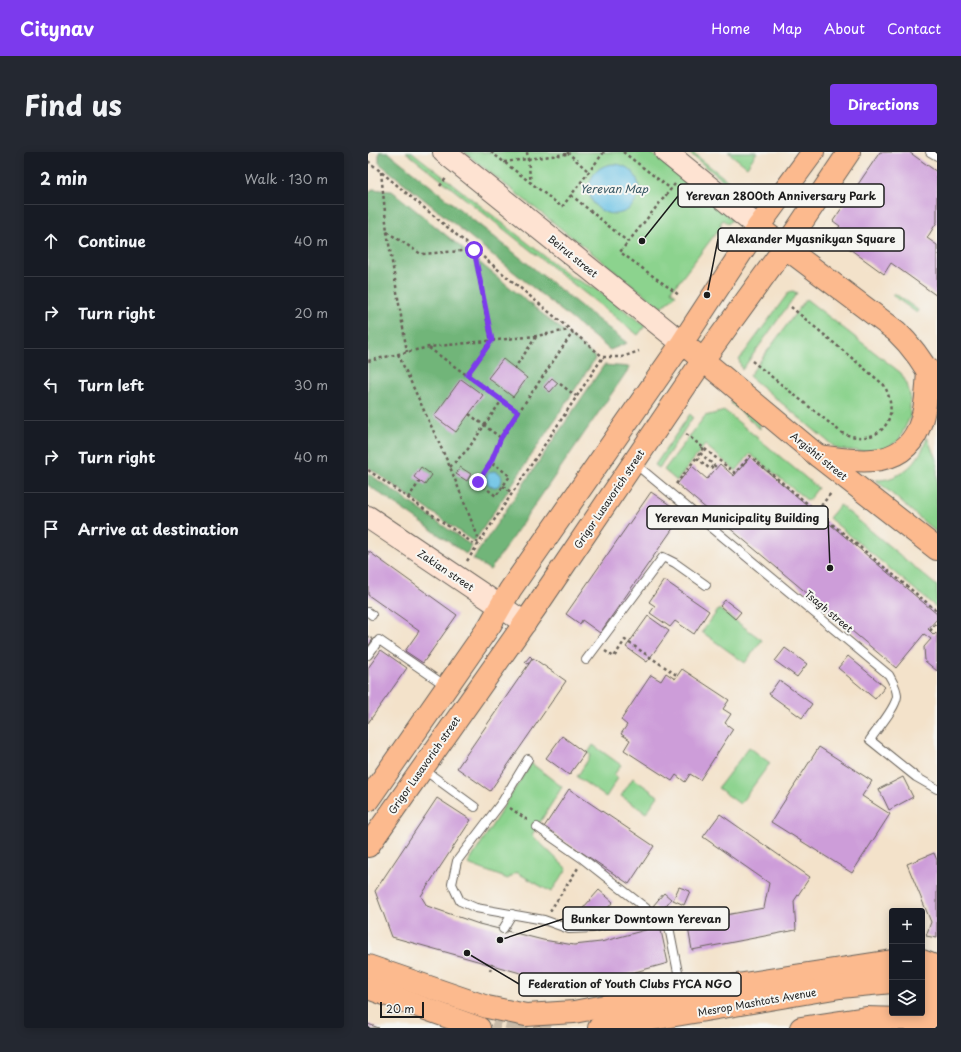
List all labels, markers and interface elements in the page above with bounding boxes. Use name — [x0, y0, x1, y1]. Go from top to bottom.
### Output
text: Citynav — [20, 14, 94, 42]
text: Home — [711, 18, 750, 39]
text: Map — [772, 18, 802, 39]
text: About — [824, 18, 865, 39]
text: Contact — [887, 18, 941, 39]
text: Find us — [24, 83, 122, 126]
button: Directions — [830, 84, 937, 125]
text: 2 min — [40, 165, 87, 191]
text: Walk · 130 m — [245, 169, 328, 188]
water label: Yerevan Map — [580, 180, 649, 197]
callout: Yerevan 2800th Anniversary Park — [678, 184, 884, 207]
text: Yerevan 2800th Anniversary Park — [686, 187, 877, 204]
callout: Alexander Myasnikyan Square — [718, 228, 904, 251]
text: Continue — [78, 229, 146, 252]
icon: ahead — [40, 230, 62, 252]
text: Alexander Myasnikyan Square — [726, 230, 895, 247]
text: 40 m — [294, 231, 328, 250]
street label: Beirut street — [545, 231, 601, 280]
route start — [465, 241, 483, 259]
text: Turn right — [78, 301, 155, 324]
icon: right — [40, 302, 62, 324]
text: 20 m — [294, 303, 328, 322]
text: Turn left — [78, 373, 144, 396]
icon: left — [40, 374, 62, 396]
text: 30 m — [294, 375, 328, 394]
street label: Argishti street — [788, 428, 851, 483]
text: Turn right — [78, 445, 155, 468]
icon: right — [40, 446, 62, 468]
street label: Grigor Lusavorich street — [570, 446, 647, 551]
text: 40 m — [294, 447, 328, 466]
route end — [469, 473, 487, 491]
callout: Yerevan Municipality Building — [647, 506, 828, 529]
text: Yerevan Municipality Building — [655, 509, 819, 526]
text: Arrive at destination — [78, 517, 239, 540]
icon: arrive — [40, 518, 62, 540]
street label: Zakian street — [415, 545, 477, 594]
street label: Tsagh street — [802, 586, 857, 635]
street label: Grigor Lusavorich street — [384, 713, 463, 817]
callout: Bunker Downtown Yerevan — [563, 907, 729, 930]
map controls — [889, 908, 925, 1016]
button: + — [889, 908, 925, 944]
text: Bunker Downtown Yerevan — [571, 910, 721, 927]
button: − — [889, 944, 925, 980]
callout: Federation of Youth Clubs FYCA NGO — [519, 973, 741, 996]
text: Federation of Youth Clubs FYCA NGO — [528, 975, 732, 992]
button: layers — [889, 980, 925, 1016]
street label: Mesrop Mashtots Avenue — [697, 984, 818, 1019]
scale bar — [380, 1000, 424, 1019]
text: 20 m — [386, 1000, 414, 1017]

